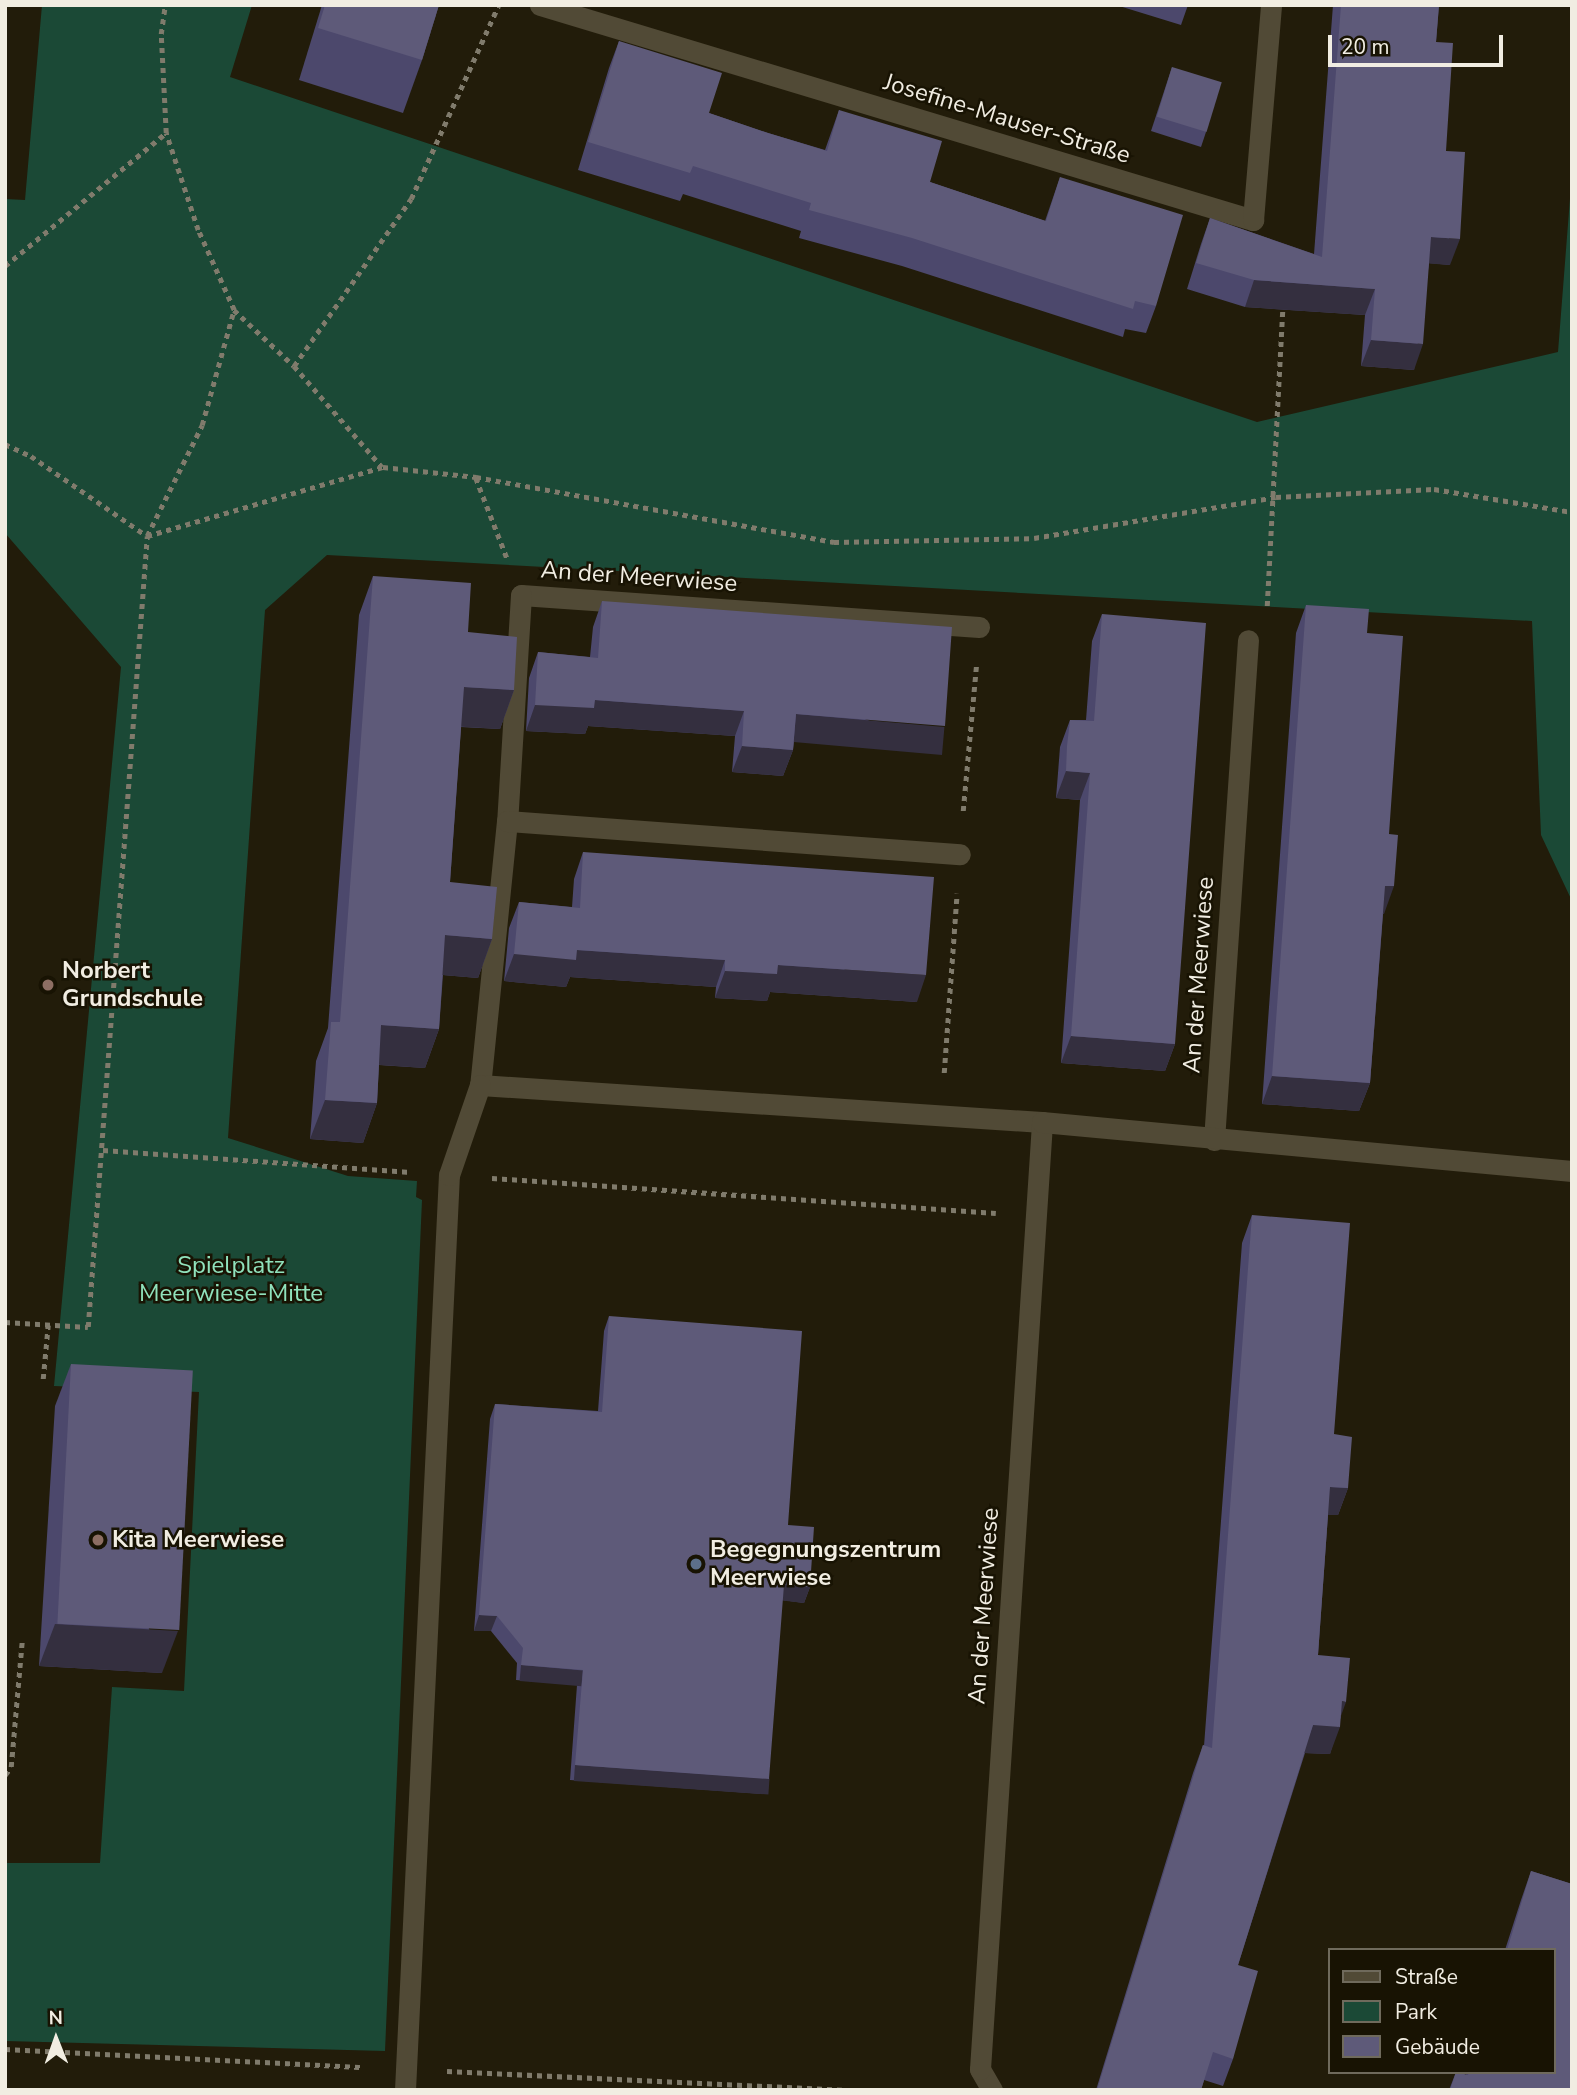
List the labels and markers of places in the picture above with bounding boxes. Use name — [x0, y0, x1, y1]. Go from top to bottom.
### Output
place label: Norbert Grundschule — [62, 957, 203, 1013]
marker: Norbert Grundschule — [40, 977, 56, 993]
place label: Kita Meerwiese — [112, 1526, 284, 1554]
marker: Kita Meerwiese — [90, 1532, 106, 1548]
place label: Begegnungszentrum Meerwiese — [710, 1536, 941, 1592]
marker: Begegnungszentrum Meerwiese — [688, 1556, 704, 1572]

